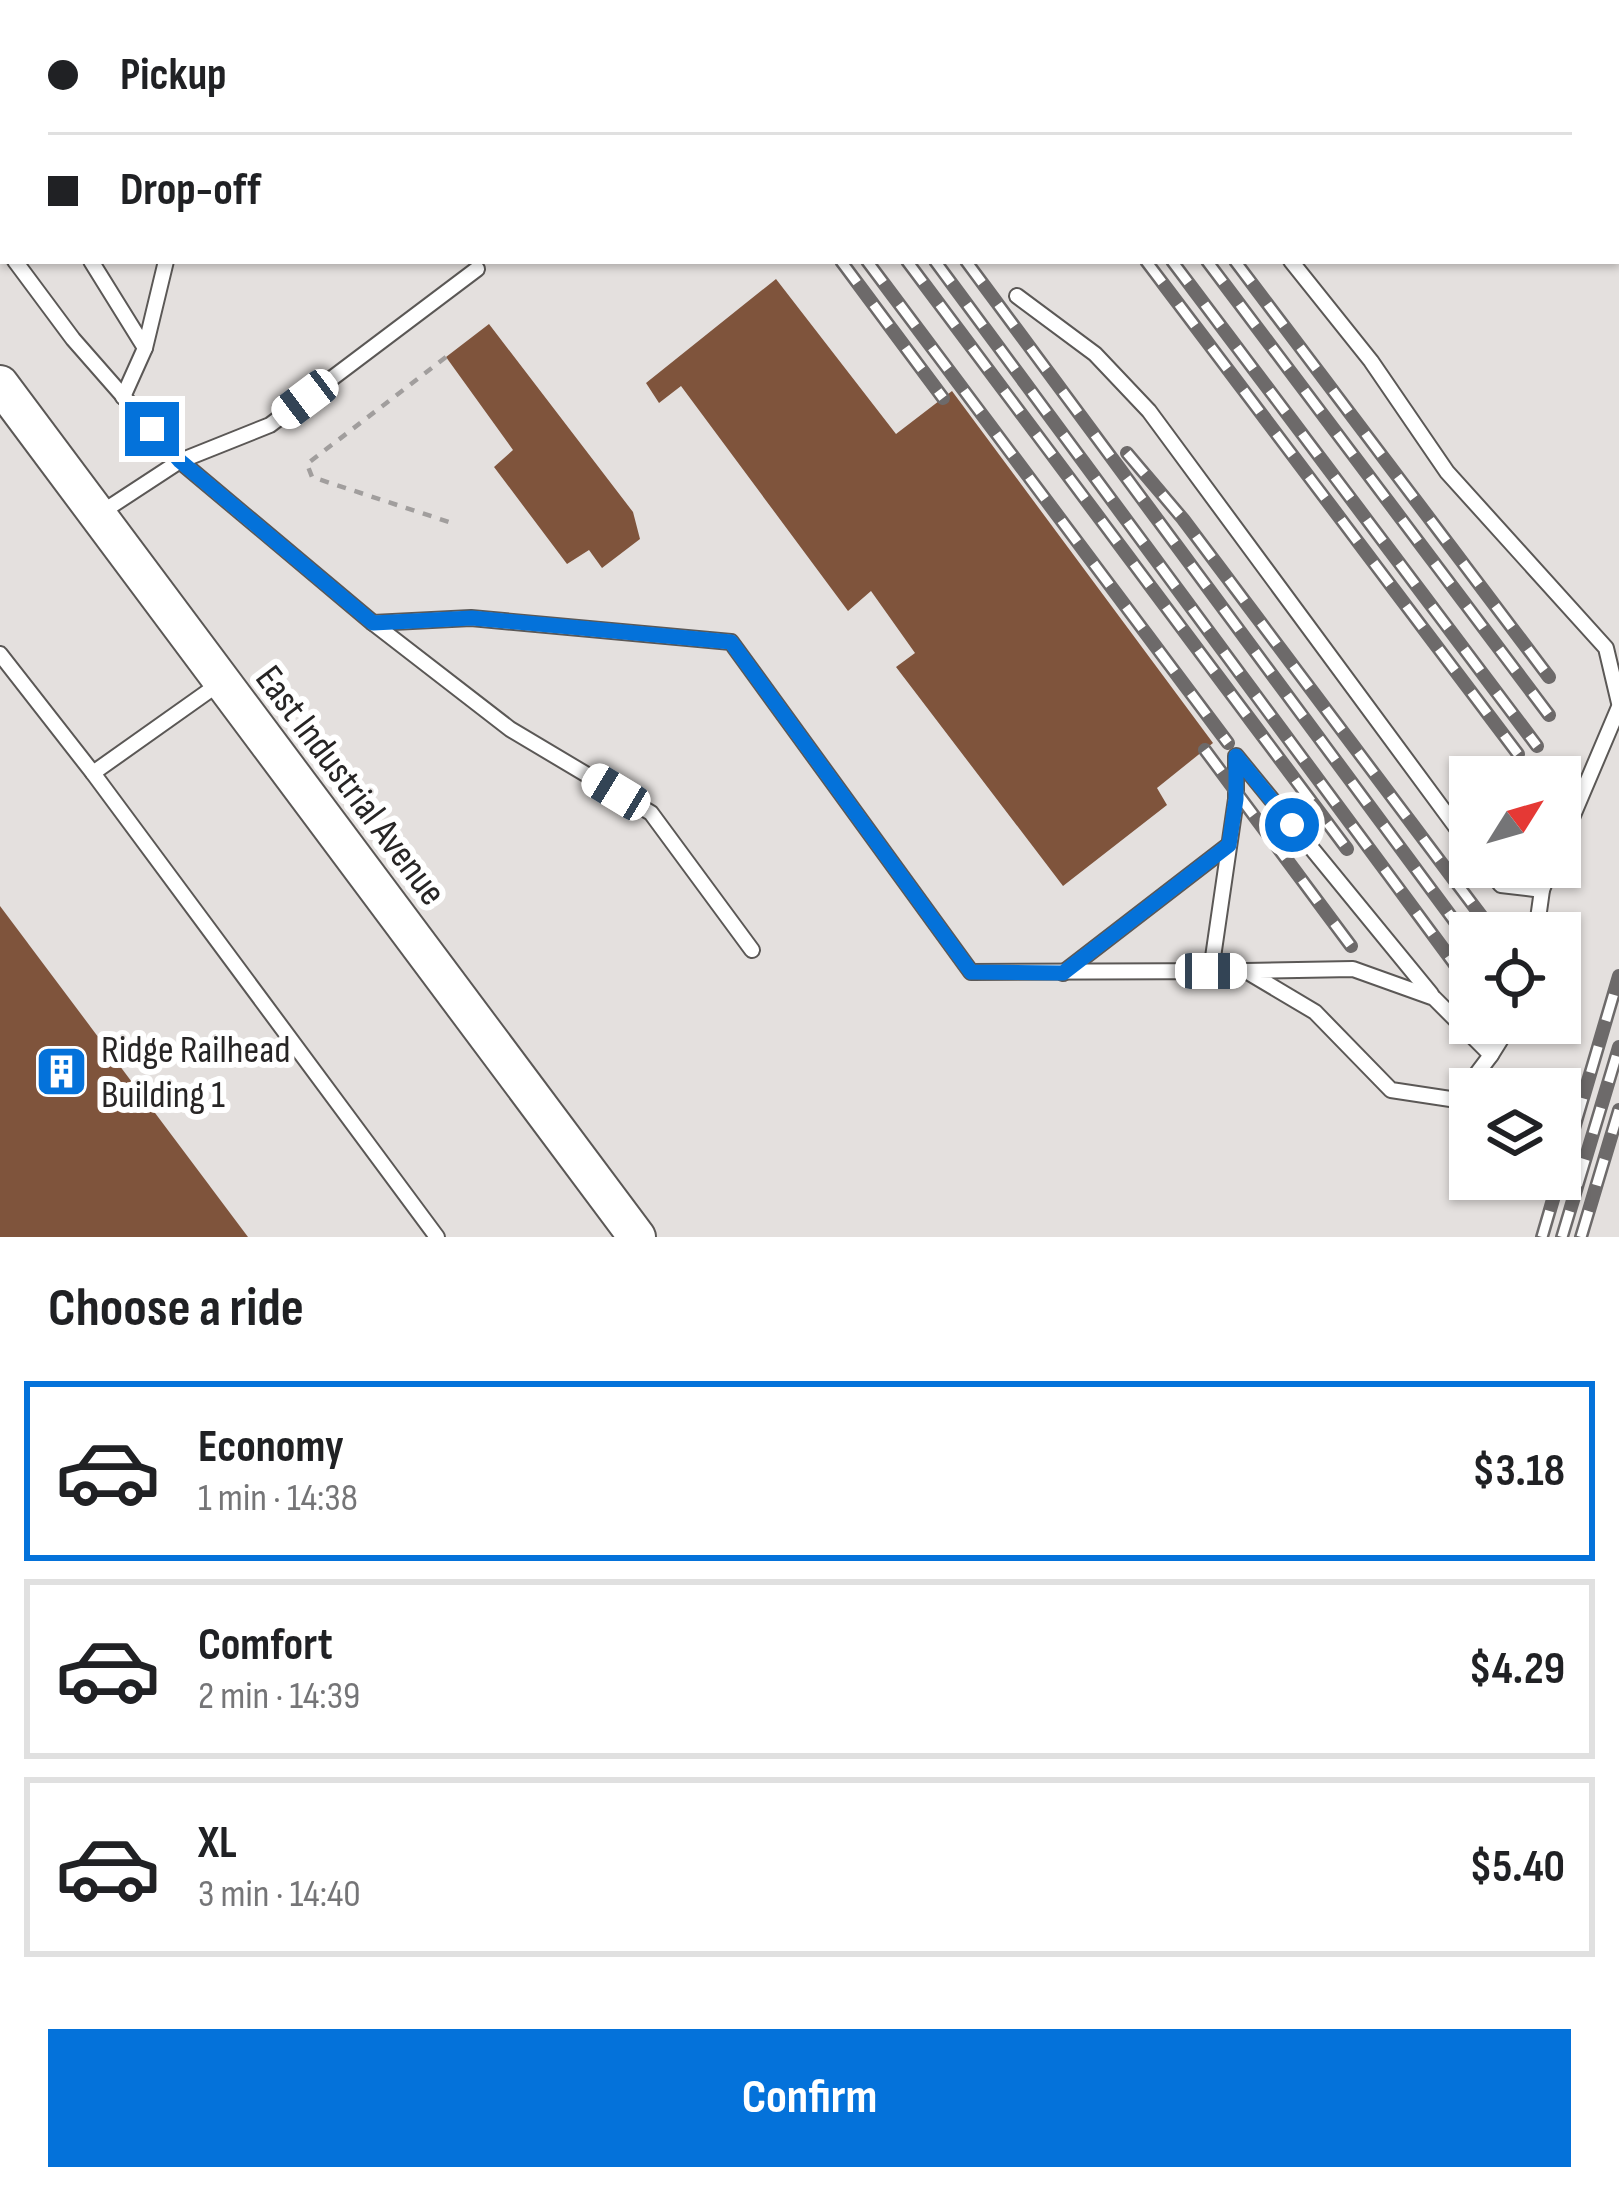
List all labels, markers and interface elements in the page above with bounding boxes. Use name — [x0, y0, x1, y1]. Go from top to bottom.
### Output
text: Pickup — [120, 48, 227, 103]
text: Drop-off — [120, 163, 261, 218]
car — [265, 363, 345, 435]
route end — [125, 402, 179, 456]
street label: East Industrial Avenue — [245, 657, 455, 915]
north arrow — [1449, 756, 1581, 888]
map controls — [1449, 756, 1581, 1200]
car — [576, 758, 656, 826]
route start — [1265, 798, 1319, 852]
button: locate — [1449, 912, 1581, 1044]
car — [1175, 953, 1247, 989]
place label: Ridge Railhead Building 1 — [101, 1027, 291, 1119]
building icon: Ridge Railhead Building 1 — [34, 1044, 90, 1100]
button: layers — [1449, 1068, 1581, 1200]
text: Choose a ride — [48, 1276, 304, 1341]
icon: car — [54, 1417, 162, 1525]
text: Economy — [198, 1420, 344, 1475]
text: $3.18 — [1472, 1444, 1565, 1499]
text: 1 min · 14:38 — [198, 1475, 358, 1522]
icon: car — [54, 1615, 162, 1723]
text: Comfort — [198, 1618, 333, 1673]
text: $4.29 — [1469, 1642, 1565, 1697]
text: 2 min · 14:39 — [198, 1673, 360, 1720]
icon: car — [54, 1813, 162, 1921]
text: XL — [198, 1816, 237, 1871]
text: $5.40 — [1469, 1840, 1565, 1895]
text: 3 min · 14:40 — [198, 1871, 361, 1918]
button: Confirm — [48, 2029, 1571, 2167]

